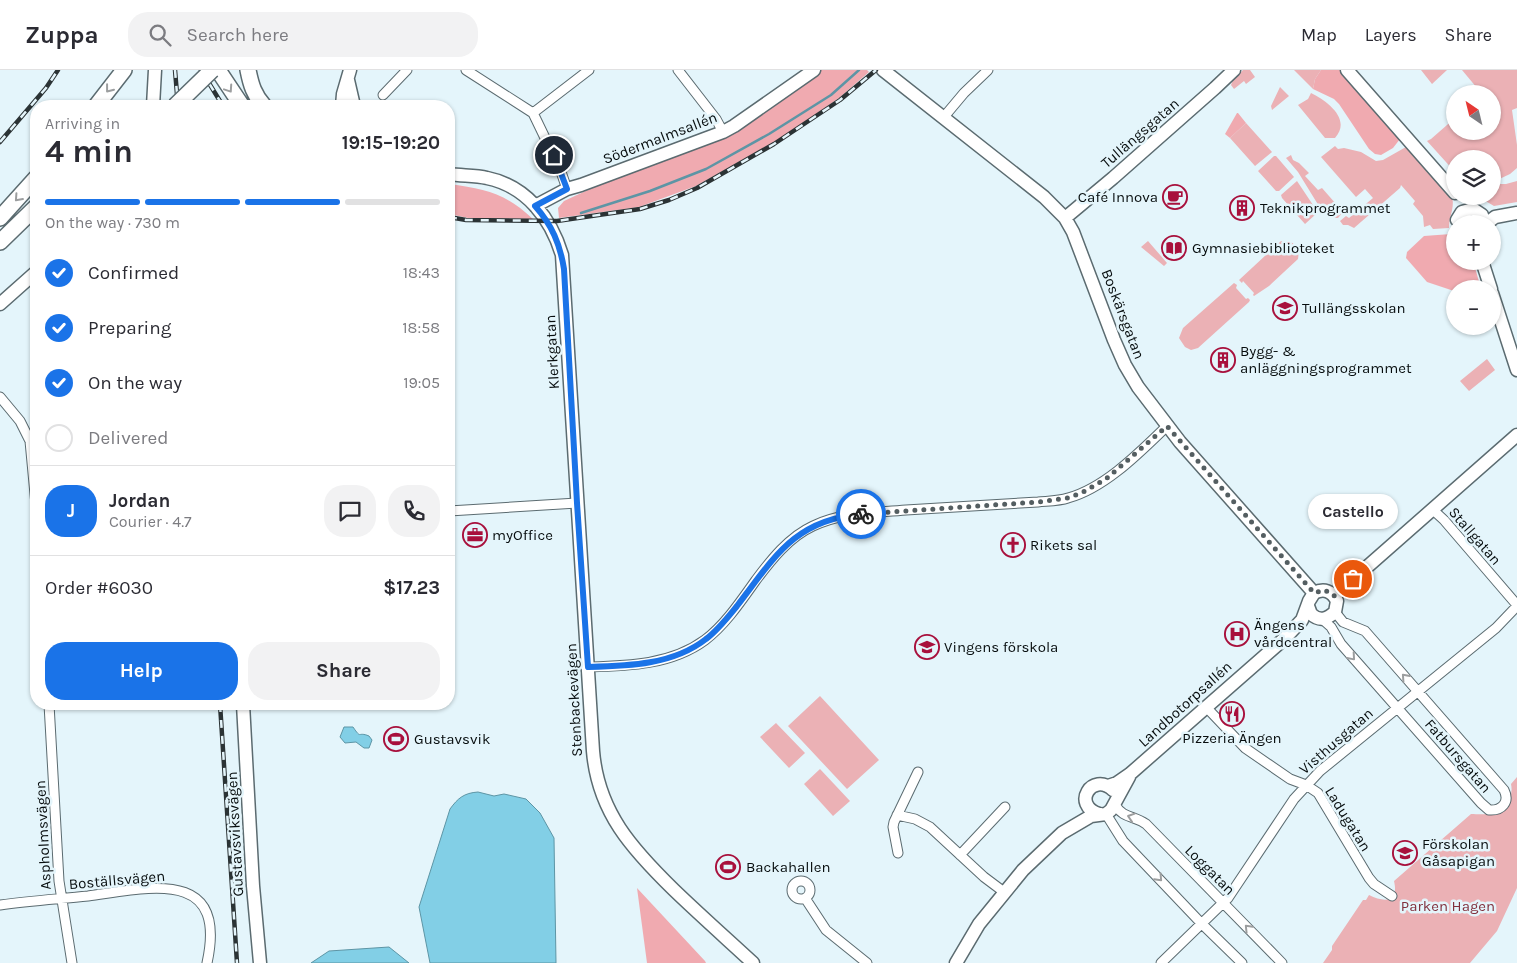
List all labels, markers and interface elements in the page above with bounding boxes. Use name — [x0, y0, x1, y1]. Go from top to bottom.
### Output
search box — [128, 12, 478, 57]
text: Zuppa — [25, 21, 98, 49]
icon: search — [146, 21, 174, 49]
text: Search here — [186, 24, 289, 46]
text: Map — [1301, 24, 1337, 46]
text: Layers — [1365, 24, 1417, 46]
text: Share — [1445, 24, 1492, 46]
one-way arrow — [106, 83, 115, 92]
one-way arrow — [223, 83, 233, 92]
north arrow — [1446, 85, 1501, 140]
map controls — [1446, 85, 1501, 335]
street label: Tullängsgatan — [1097, 94, 1183, 172]
street label: Södermalmsallén — [600, 108, 720, 168]
text: Arriving in — [45, 114, 120, 133]
text: 19:15–19:20 — [342, 132, 440, 154]
text: 4 min — [45, 133, 133, 170]
pin — [533, 134, 575, 176]
icon: home — [540, 141, 568, 169]
button: layers — [1446, 150, 1501, 205]
cafe icon: Café Innova — [1162, 184, 1188, 210]
place label: Café Innova — [1078, 188, 1158, 206]
one-way arrow — [15, 192, 24, 201]
building icon: Teknikprogrammet — [1229, 195, 1255, 221]
place label: Teknikprogrammet — [1260, 199, 1391, 217]
text: On the way · 730 m — [45, 213, 180, 232]
button: + — [1446, 215, 1501, 270]
library icon: Gymnasiebiblioteket — [1161, 235, 1187, 261]
place label: Gymnasiebiblioteket — [1192, 239, 1335, 257]
icon: check — [45, 259, 73, 287]
text: Confirmed — [88, 262, 179, 284]
text: 18:43 — [403, 263, 440, 282]
street label: Boskärsgatan — [1098, 266, 1148, 362]
button: − — [1446, 280, 1501, 335]
school or university icon: Tullängsskolan — [1272, 295, 1298, 321]
place label: Tullängsskolan — [1302, 299, 1406, 317]
icon: check — [45, 314, 73, 342]
street label: Klerkgatan — [541, 314, 563, 390]
text: Preparing — [88, 317, 171, 339]
text: 18:58 — [402, 318, 440, 337]
place label: Bygg- & anläggningsprogrammet — [1240, 342, 1412, 377]
building icon: Bygg- & anläggningsprogrammet — [1210, 347, 1236, 373]
icon: check — [45, 369, 73, 397]
text: On the way — [88, 372, 182, 394]
text: 19:05 — [403, 373, 440, 392]
text: Delivered — [88, 427, 168, 449]
button: chat — [324, 485, 376, 537]
button: phone — [388, 485, 440, 537]
courier — [836, 489, 886, 539]
text: Jordan — [109, 490, 170, 512]
callout: Castello — [1308, 494, 1398, 529]
text: J — [67, 500, 75, 522]
icon: bike — [847, 500, 875, 528]
text: Castello — [1322, 502, 1384, 521]
street label: Stallgatan — [1445, 503, 1505, 569]
text: Courier · 4.7 — [109, 512, 192, 531]
office icon: myOffice — [462, 522, 488, 548]
place label: myOffice — [492, 526, 553, 544]
church icon: Rikets sal — [1000, 532, 1026, 558]
place label: Rikets sal — [1030, 536, 1097, 554]
pin — [1332, 558, 1374, 600]
icon: bag — [1339, 565, 1367, 593]
text: Order #6030 — [45, 577, 153, 599]
text: $17.23 — [383, 577, 440, 599]
place label: Ängens vårdcentral — [1254, 616, 1332, 651]
hospital icon: Ängens vårdcentral — [1224, 621, 1250, 647]
school or university icon: Vingens förskola — [914, 634, 940, 660]
place label: Vingens förskola — [944, 638, 1058, 656]
button: Help — [45, 642, 238, 700]
button: Share — [248, 642, 440, 700]
street label: Stenbackevägen — [562, 643, 586, 757]
one-way arrow — [1346, 651, 1355, 660]
street label: Landbotorpsallén — [1135, 657, 1235, 751]
one-way arrow — [1402, 673, 1411, 682]
restaurant icon: Pizzeria Ängen — [1219, 701, 1245, 727]
street label: Visthusgatan — [1295, 704, 1377, 778]
street label: Fatbursgatan — [1421, 715, 1495, 797]
sports icon: Gustavsvik — [383, 726, 409, 752]
place label: Pizzeria Ängen — [1182, 729, 1282, 747]
place label: Gustavsvik — [414, 730, 490, 748]
street label: Gustavsviksvägen — [223, 771, 247, 897]
street label: Aspholmsvägen — [31, 780, 55, 890]
street label: Ladugatan — [1321, 783, 1375, 855]
one-way arrow — [1127, 813, 1136, 823]
place label: Förskolan Gåsapigan — [1422, 835, 1495, 870]
school or university icon: Förskolan Gåsapigan — [1392, 840, 1418, 866]
street label: Loggatan — [1181, 841, 1239, 899]
sports icon: Backahallen — [715, 854, 741, 880]
place label: Backahallen — [746, 858, 831, 876]
street label: Boställsvägen — [68, 867, 166, 893]
one-way arrow — [1153, 872, 1162, 881]
park label: Parken Hagen — [1401, 897, 1495, 915]
one-way arrow — [1245, 925, 1254, 934]

